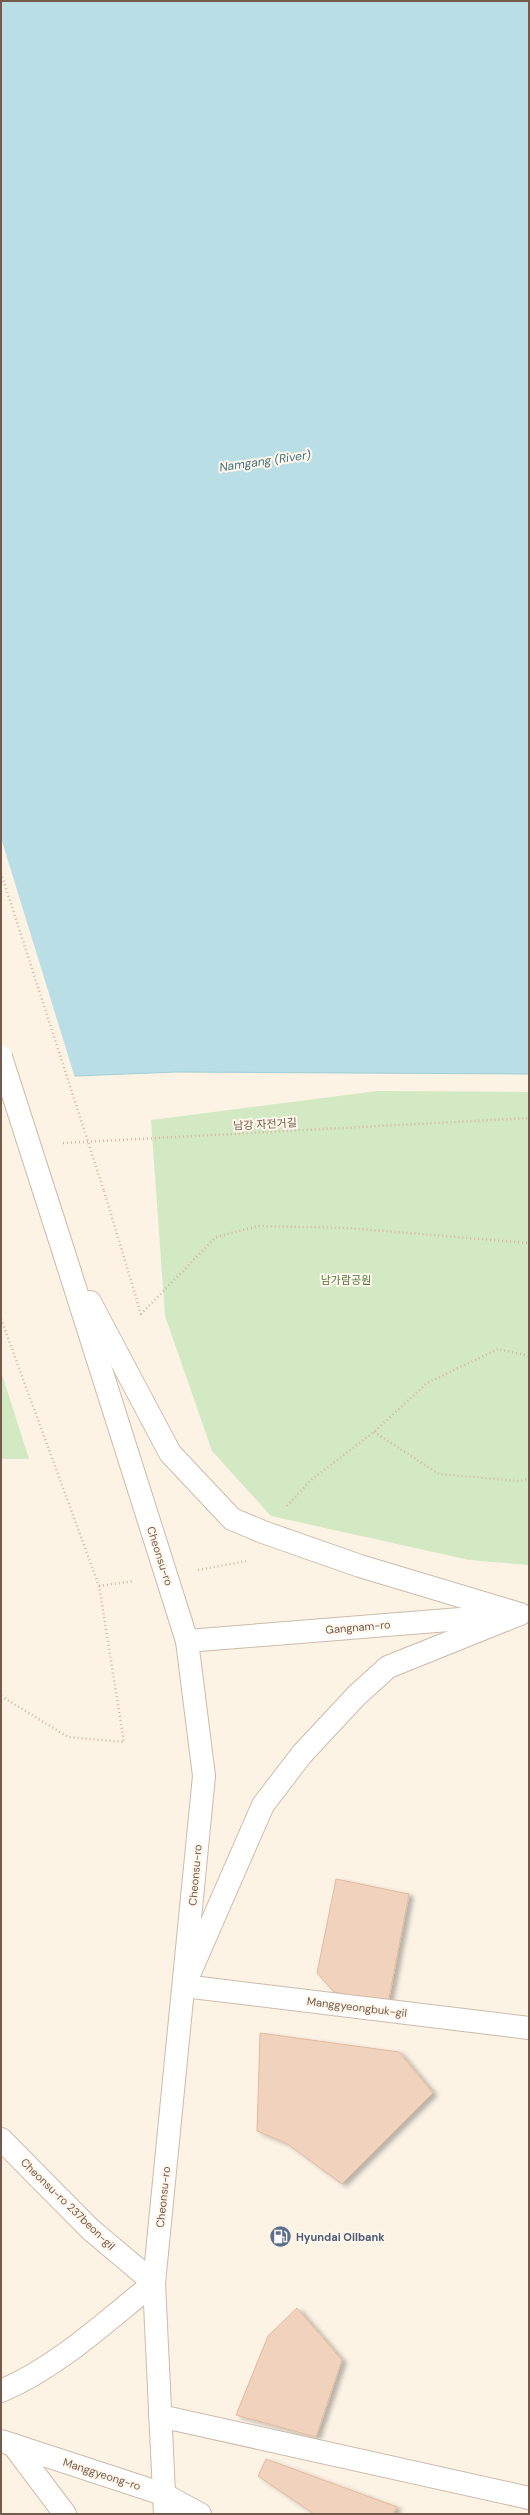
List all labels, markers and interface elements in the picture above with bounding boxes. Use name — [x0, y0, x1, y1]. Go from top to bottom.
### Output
water label: Namgang (River) — [218, 447, 312, 475]
street label: 남강 자전거길 — [233, 1115, 297, 1133]
park label: 남가람공원 — [321, 1273, 371, 1287]
street label: Cheonsu-ro — [144, 1525, 176, 1587]
street label: Gangnam-ro — [325, 1617, 391, 1637]
street label: Cheonsu-ro — [185, 1844, 205, 1906]
street label: Manggyeongbuk-gil — [306, 1994, 408, 2020]
street label: Cheonsu-ro 237beon-gil — [18, 2155, 118, 2253]
street label: Cheonsu-ro — [153, 2166, 173, 2228]
fuel station icon: Hyundai Oilbank — [267, 2224, 293, 2250]
place label: Hyundai Oilbank — [296, 2230, 385, 2244]
street label: Manggyeong-ro — [61, 2455, 143, 2493]

